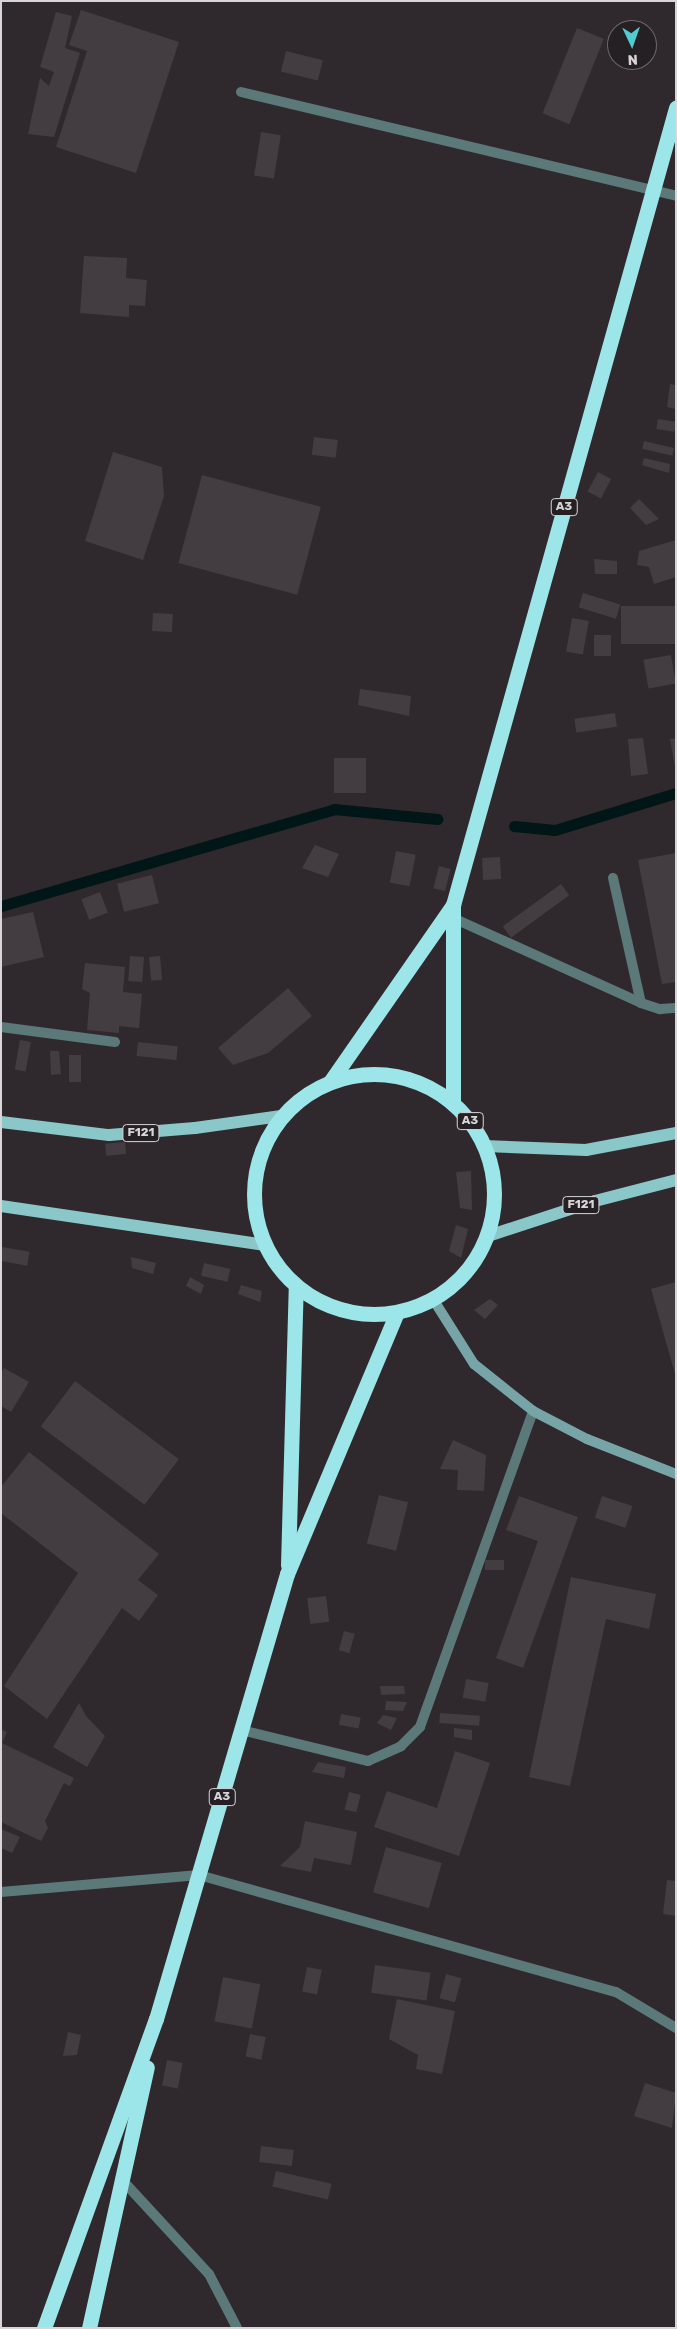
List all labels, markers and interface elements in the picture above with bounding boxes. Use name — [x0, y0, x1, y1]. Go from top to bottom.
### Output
north arrow — [607, 20, 657, 70]
text: N — [627, 51, 638, 68]
road number: A3 — [550, 498, 578, 516]
road number: A3 — [456, 1112, 484, 1130]
road number: F121 — [122, 1124, 160, 1142]
road number: F121 — [562, 1196, 600, 1214]
road number: A3 — [208, 1788, 236, 1806]

